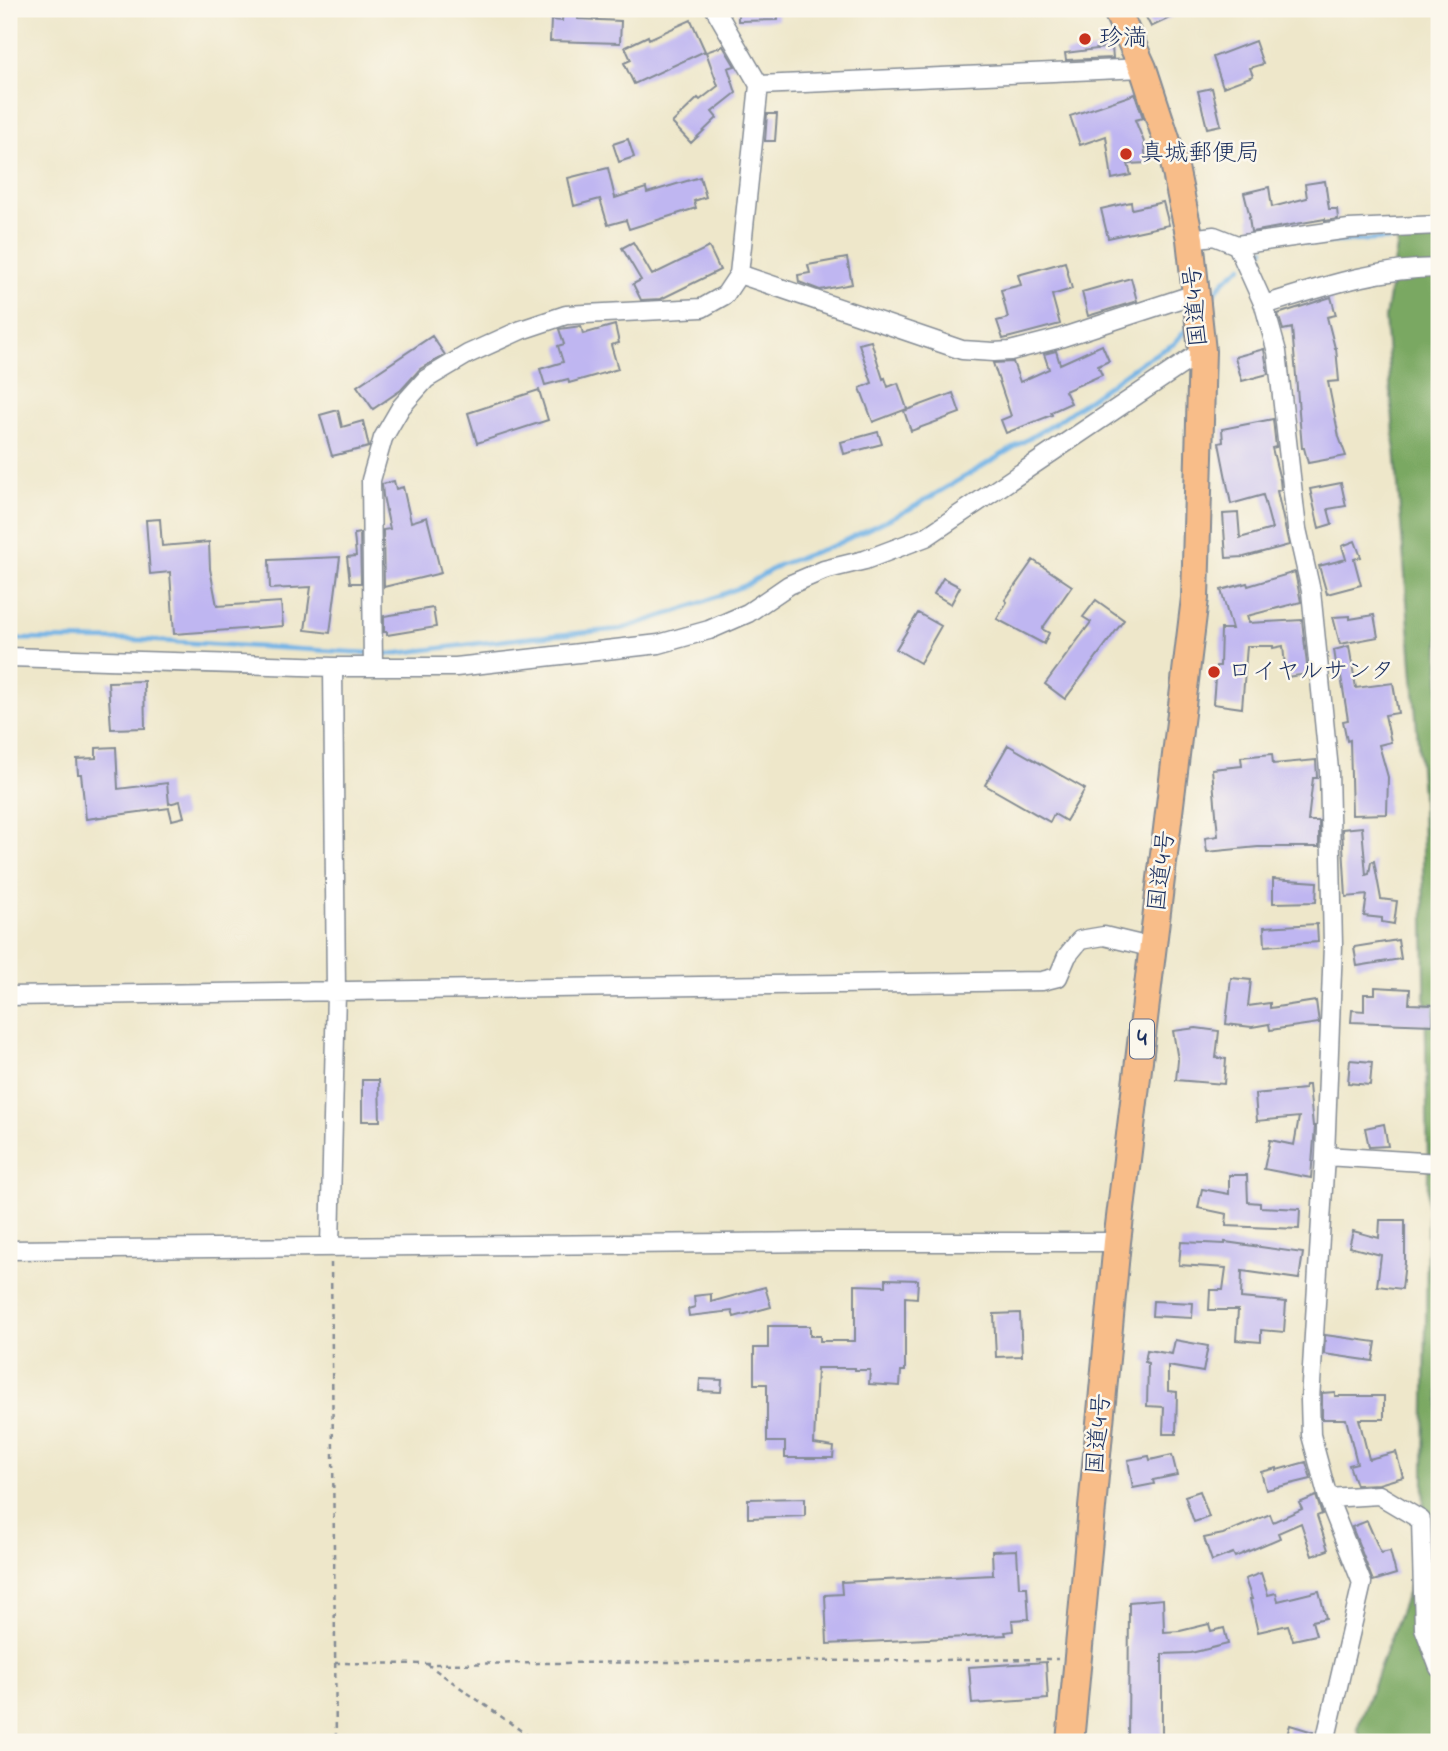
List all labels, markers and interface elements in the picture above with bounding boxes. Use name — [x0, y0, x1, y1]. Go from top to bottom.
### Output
place label: 珍満 — [1099, 22, 1147, 57]
marker: 珍満 — [1077, 31, 1093, 47]
place label: 真城郵便局 — [1140, 137, 1260, 172]
marker: 真城郵便局 — [1118, 146, 1134, 162]
street label: 国道4号 — [1176, 264, 1218, 348]
place label: ロイヤルサンタ — [1228, 655, 1395, 690]
marker: ロイヤルサンタ — [1206, 664, 1222, 680]
street label: 国道4号 — [1141, 828, 1185, 914]
road number: 4 — [1130, 1020, 1154, 1058]
street label: 国道4号 — [1079, 1392, 1121, 1476]

